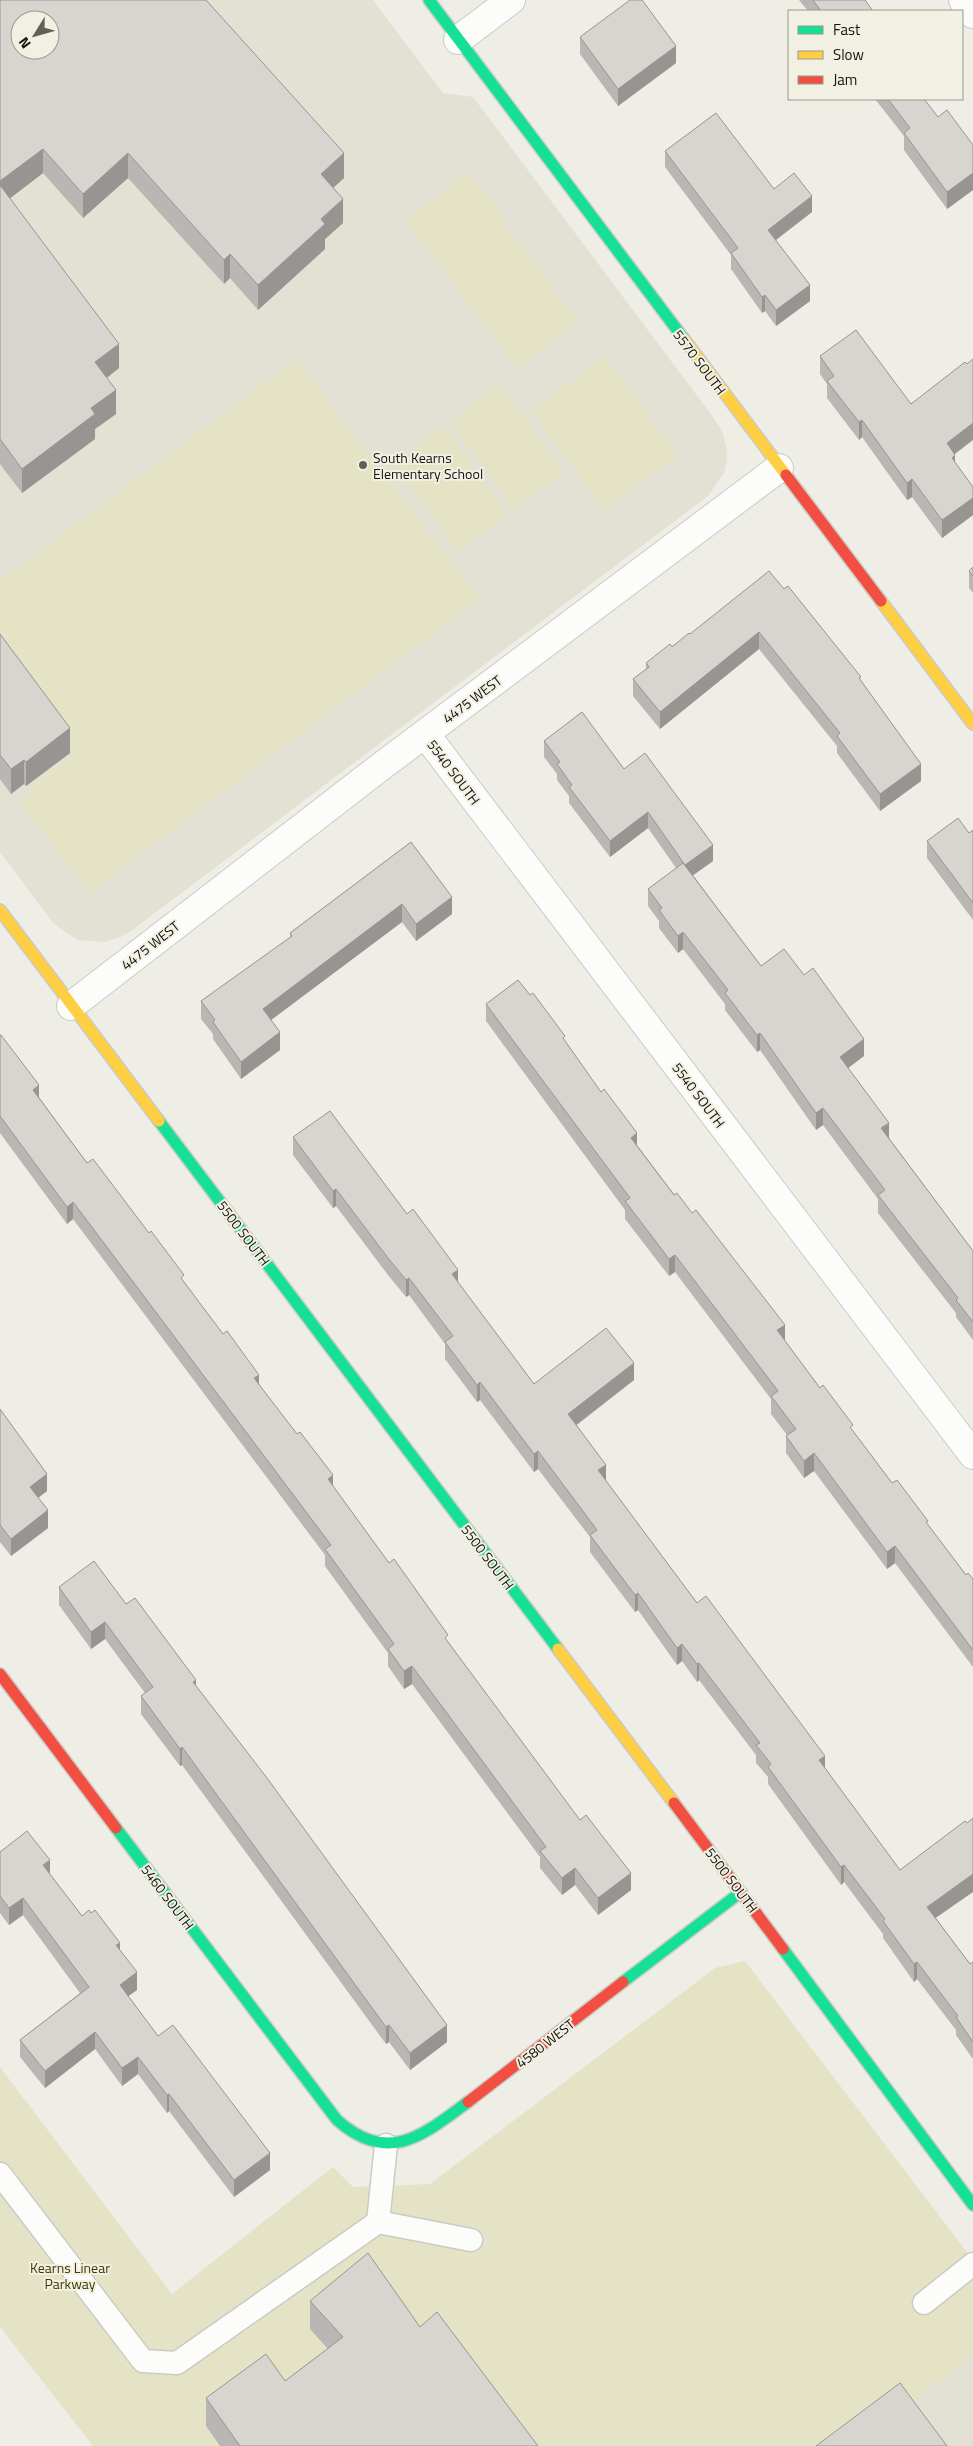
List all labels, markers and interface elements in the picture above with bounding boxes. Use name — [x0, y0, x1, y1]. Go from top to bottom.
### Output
north arrow — [10, 10, 60, 60]
legend — [788, 10, 963, 100]
text: Fast — [833, 18, 861, 41]
text: N — [13, 33, 36, 53]
text: Slow — [833, 43, 864, 66]
text: Jam — [833, 68, 857, 91]
street label: 5570 SOUTH — [668, 325, 732, 399]
place label: South Kearns Elementary School — [373, 447, 483, 484]
marker: South Kearns Elementary School — [357, 459, 369, 471]
street label: 4475 WEST — [438, 669, 507, 728]
street label: 5540 SOUTH — [422, 735, 486, 809]
street label: 4475 WEST — [116, 915, 184, 975]
street label: 5540 SOUTH — [667, 1058, 731, 1132]
street label: 5500 SOUTH — [212, 1196, 276, 1270]
street label: 5500 SOUTH — [456, 1520, 520, 1594]
street label: 5500 SOUTH — [700, 1843, 764, 1917]
street label: 5460 SOUTH — [136, 1860, 200, 1934]
street label: 4580 WEST — [511, 2013, 579, 2073]
park label: Kearns Linear Parkway — [30, 2257, 110, 2294]

